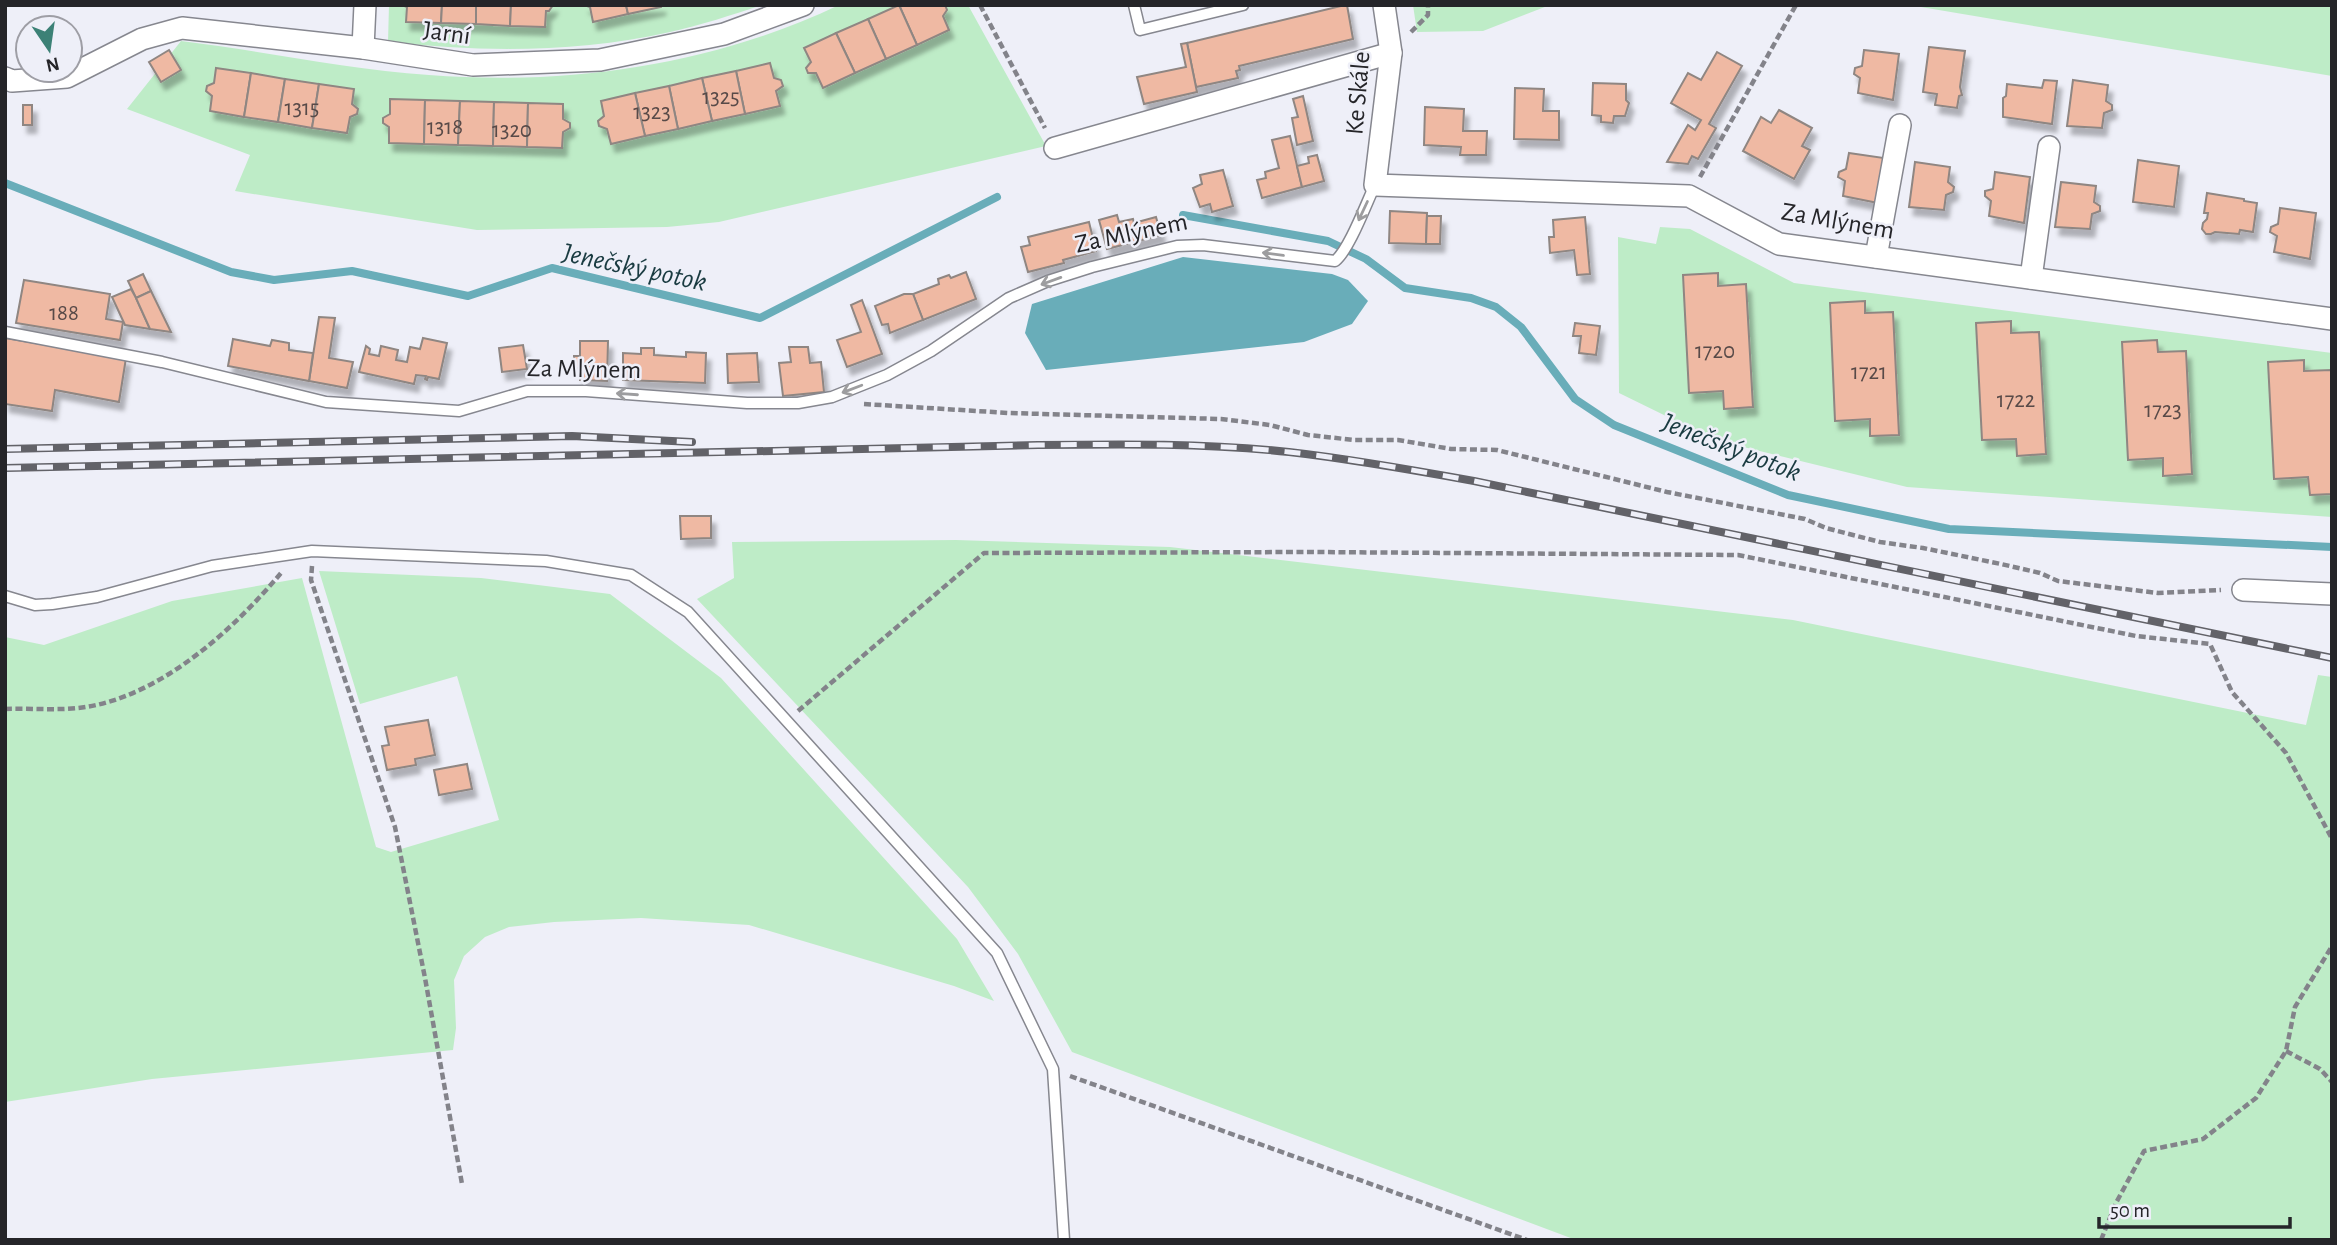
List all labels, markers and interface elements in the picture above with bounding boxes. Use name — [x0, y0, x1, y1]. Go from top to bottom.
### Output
north arrow — [14, 14, 84, 84]
street label: Jarní — [422, 17, 473, 49]
street label: Ke Skále — [1341, 50, 1375, 136]
text: N — [44, 53, 61, 75]
house number: 1325 — [702, 86, 740, 109]
house number: 1315 — [285, 97, 319, 120]
house number: 1323 — [633, 101, 671, 124]
house number: 1318 — [427, 116, 463, 139]
house number: 1320 — [492, 119, 532, 142]
street label: Za Mlýnem — [1779, 198, 1896, 244]
one-way arrow — [1355, 200, 1369, 221]
street label: Za Mlýnem — [1073, 208, 1190, 258]
water label: Jenečský potok — [559, 239, 709, 297]
one-way arrow — [1262, 247, 1285, 260]
one-way arrow — [1040, 276, 1062, 288]
house number: 188 — [49, 302, 79, 325]
house number: 1720 — [1695, 340, 1735, 363]
street label: Za Mlýnem — [527, 355, 641, 383]
house number: 1721 — [1851, 361, 1887, 384]
one-way arrow — [841, 383, 863, 396]
one-way arrow — [616, 387, 638, 400]
house number: 1722 — [1997, 389, 2035, 412]
house number: 1723 — [2144, 399, 2182, 422]
water label: Jenečský potok — [1657, 408, 1805, 487]
scale bar — [2099, 1186, 2290, 1230]
text: 50 m — [2110, 1200, 2150, 1221]

